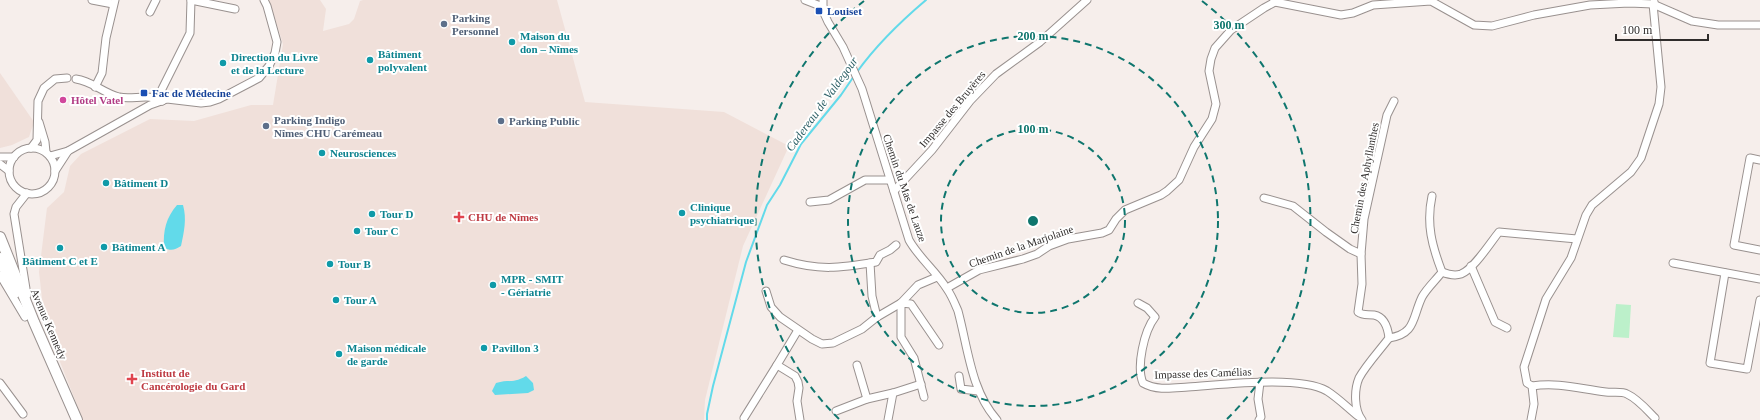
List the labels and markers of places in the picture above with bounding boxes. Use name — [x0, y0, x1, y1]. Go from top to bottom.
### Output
place label: Louiset — [827, 5, 862, 17]
marker: Louiset — [814, 6, 824, 16]
place label: Parking Personnel — [452, 12, 498, 37]
marker: Parking Personnel — [439, 19, 449, 29]
place label: Maison du don – Nîmes — [520, 30, 579, 55]
marker: Maison du don – Nîmes — [507, 37, 517, 47]
place label: Bâtiment polyvalent — [378, 48, 427, 73]
place label: Direction du Livre et de la Lecture — [231, 51, 318, 76]
marker: Bâtiment polyvalent — [365, 55, 375, 65]
marker: Direction du Livre et de la Lecture — [218, 58, 228, 68]
place label: Fac de Médecine — [152, 87, 231, 99]
marker: Fac de Médecine — [139, 88, 149, 98]
place label: Hôtel Vatel — [71, 94, 123, 106]
marker: Hôtel Vatel — [58, 95, 68, 105]
place label: Parking Indigo Nîmes CHU Carémeau — [274, 114, 382, 139]
place label: Parking Public — [509, 115, 580, 127]
marker: Parking Public — [496, 116, 506, 126]
marker: Parking Indigo Nîmes CHU Carémeau — [261, 121, 271, 131]
place label: Neurosciences — [330, 147, 397, 159]
marker: Neurosciences — [317, 148, 327, 158]
place label: Bâtiment D — [114, 177, 168, 189]
marker: Bâtiment D — [101, 178, 111, 188]
place label: Clinique psychiatrique — [690, 201, 754, 226]
place label: Tour D — [380, 208, 413, 220]
marker: Clinique psychiatrique — [677, 208, 687, 218]
marker: Tour D — [367, 209, 377, 219]
marker: CHU de Nîmes — [453, 211, 465, 223]
place label: CHU de Nîmes — [468, 211, 539, 223]
centre of rings — [1026, 214, 1040, 228]
place label: Tour C — [365, 225, 398, 237]
marker: Tour C — [352, 226, 362, 236]
place label: Bâtiment A — [112, 241, 166, 253]
marker: Bâtiment A — [99, 242, 109, 252]
marker: Bâtiment C et E — [55, 243, 65, 253]
place label: Bâtiment C et E — [22, 255, 98, 267]
place label: Tour B — [338, 258, 371, 270]
marker: Tour B — [325, 259, 335, 269]
place label: MPR - SMIT - Gériatrie — [501, 273, 564, 298]
marker: MPR - SMIT - Gériatrie — [488, 280, 498, 290]
place label: Tour A — [344, 294, 377, 306]
marker: Tour A — [331, 295, 341, 305]
place label: Maison médicale de garde — [347, 342, 426, 367]
place label: Pavillon 3 — [492, 342, 539, 354]
marker: Pavillon 3 — [479, 343, 489, 353]
marker: Maison médicale de garde — [334, 349, 344, 359]
place label: Institut de Cancérologie du Gard — [141, 367, 245, 392]
marker: Institut de Cancérologie du Gard — [126, 373, 138, 385]

